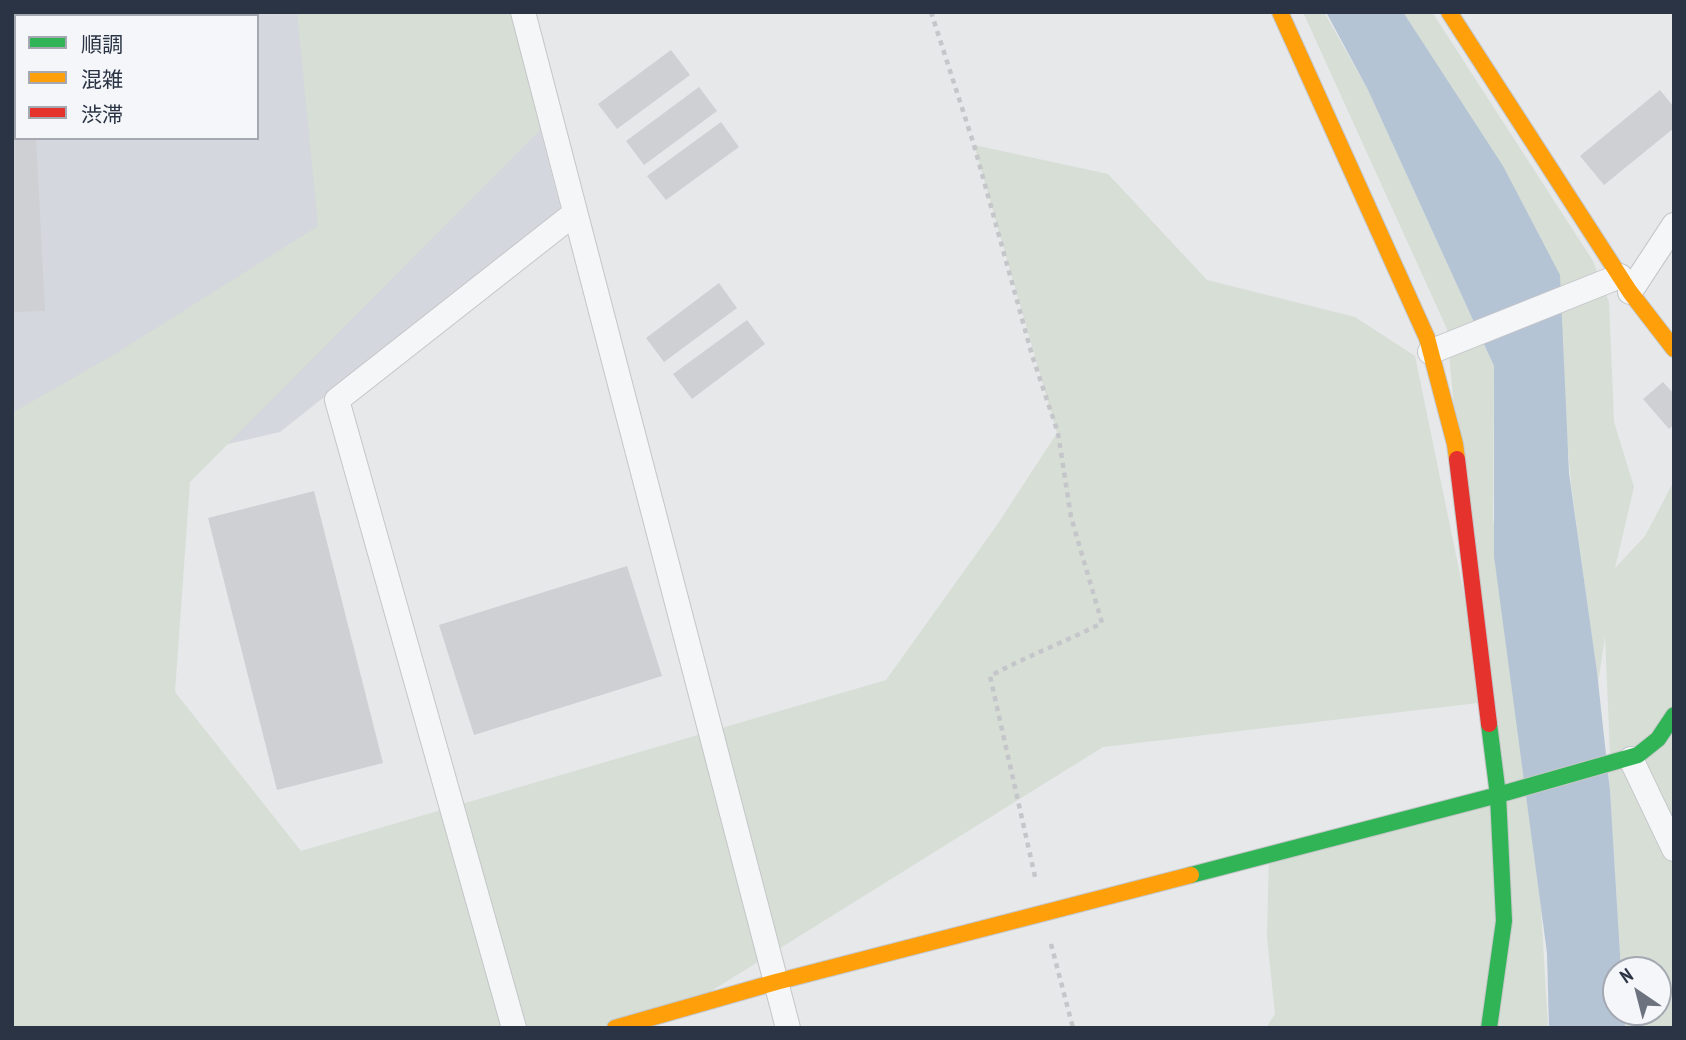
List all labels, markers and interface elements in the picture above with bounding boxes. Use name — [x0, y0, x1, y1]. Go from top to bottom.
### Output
legend — [14, 14, 259, 140]
text: 順調 — [81, 31, 123, 58]
text: 混雑 — [81, 66, 123, 93]
text: 渋滞 — [81, 101, 123, 128]
north arrow — [1602, 956, 1672, 1026]
text: N — [1615, 963, 1637, 988]

